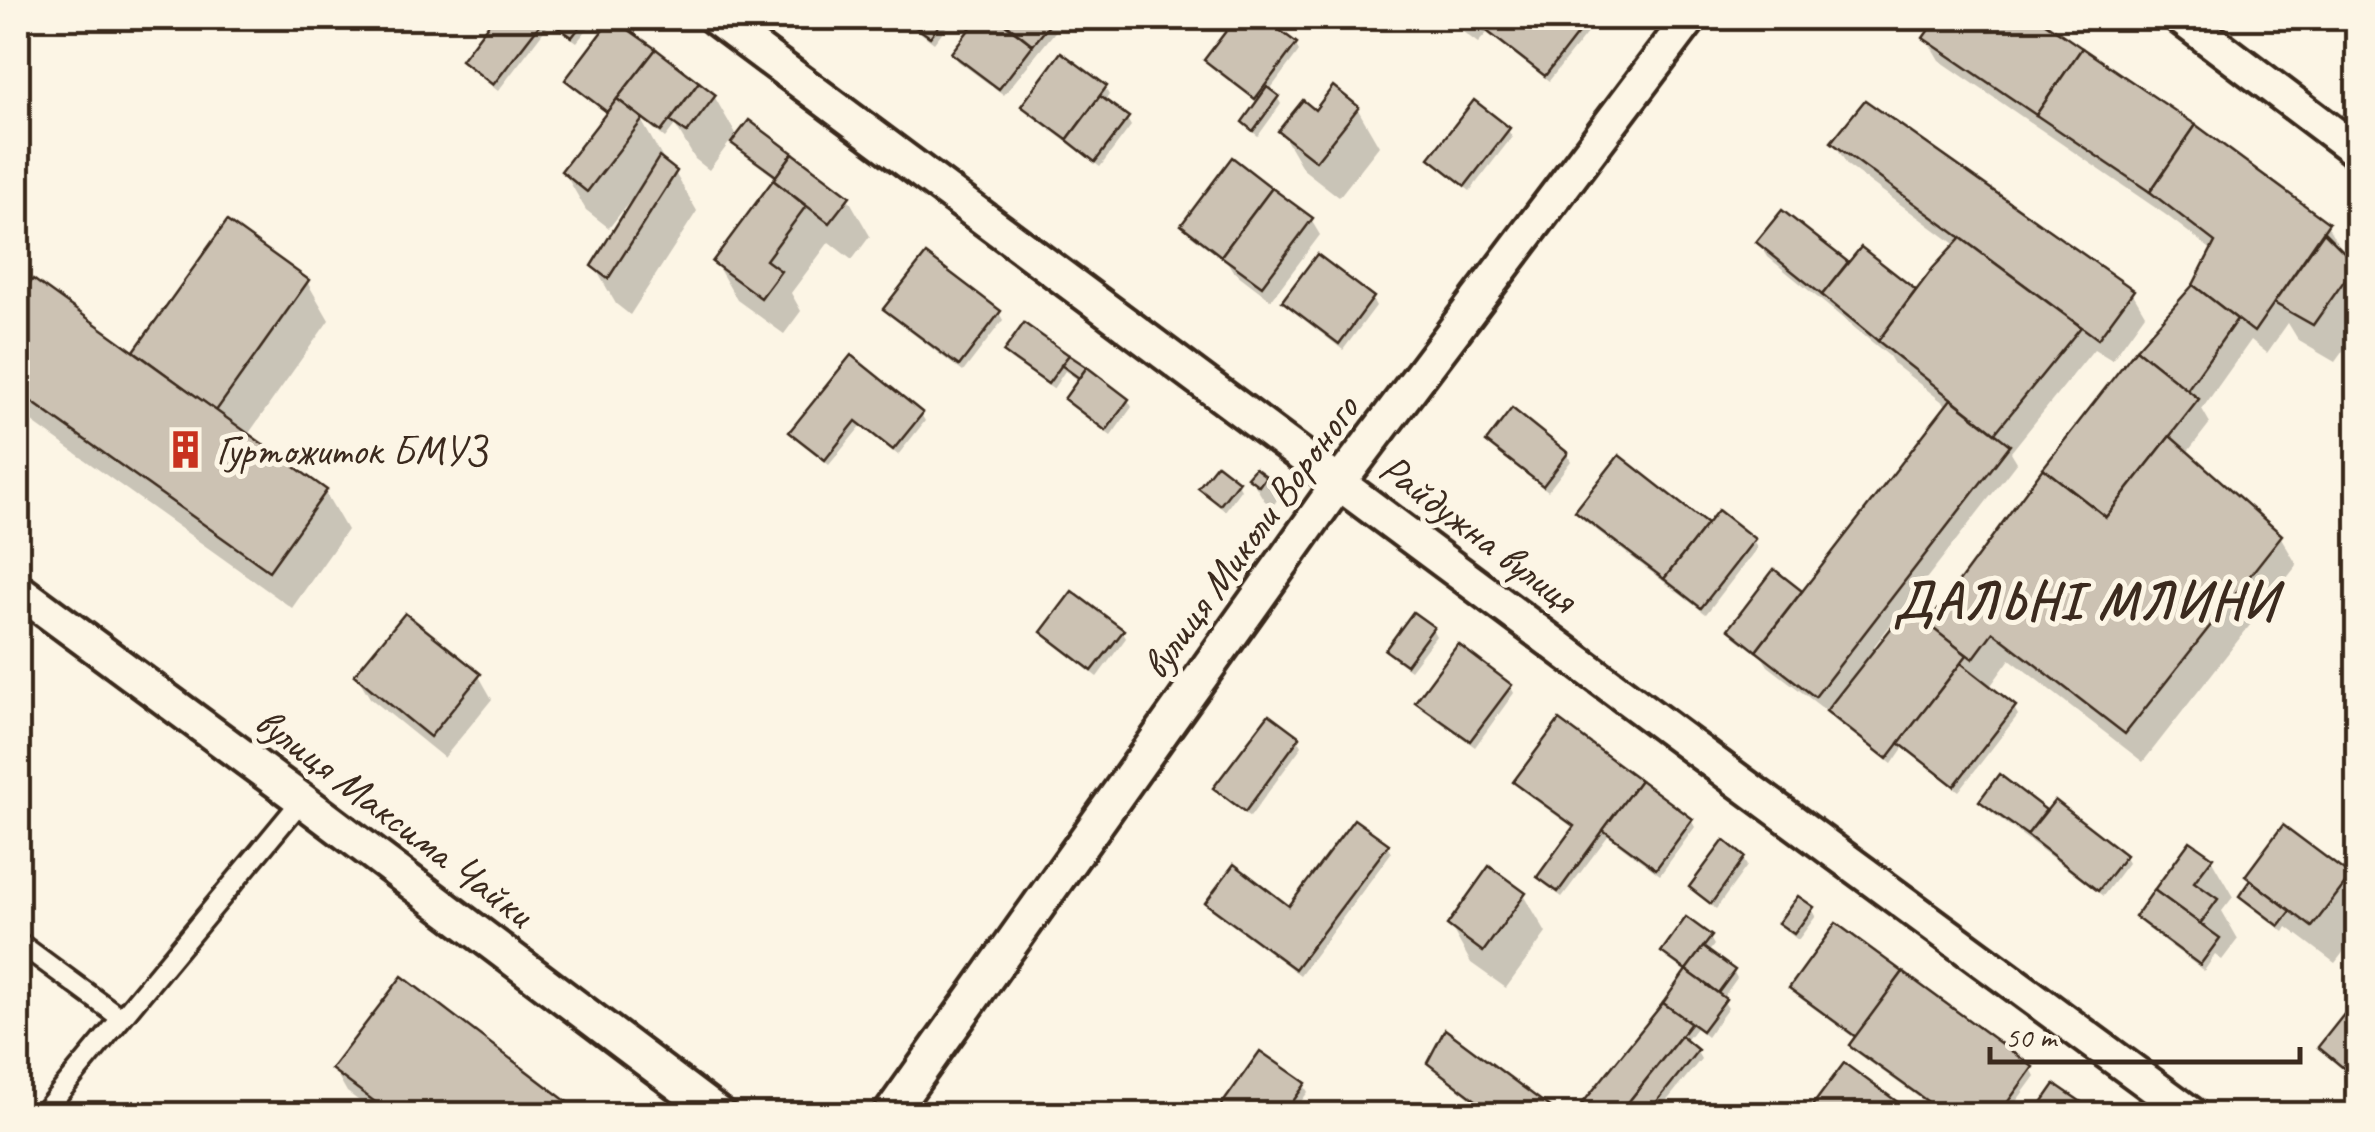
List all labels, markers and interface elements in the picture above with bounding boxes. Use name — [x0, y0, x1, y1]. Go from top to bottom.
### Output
street label: вулиця Миколи Вороного — [1129, 383, 1372, 689]
place label: Гуртожиток БМУЗ — [216, 424, 489, 477]
building icon: Гуртожиток БМУЗ — [165, 429, 207, 471]
street label: Райдужна вулиця — [1369, 442, 1589, 626]
district label: ДАЛЬНІ МЛИНИ — [1893, 568, 2285, 634]
street label: вулиця Максима Чайки — [244, 695, 546, 940]
scale bar — [1990, 1002, 2300, 1064]
text: 50 m — [2005, 1018, 2058, 1056]

